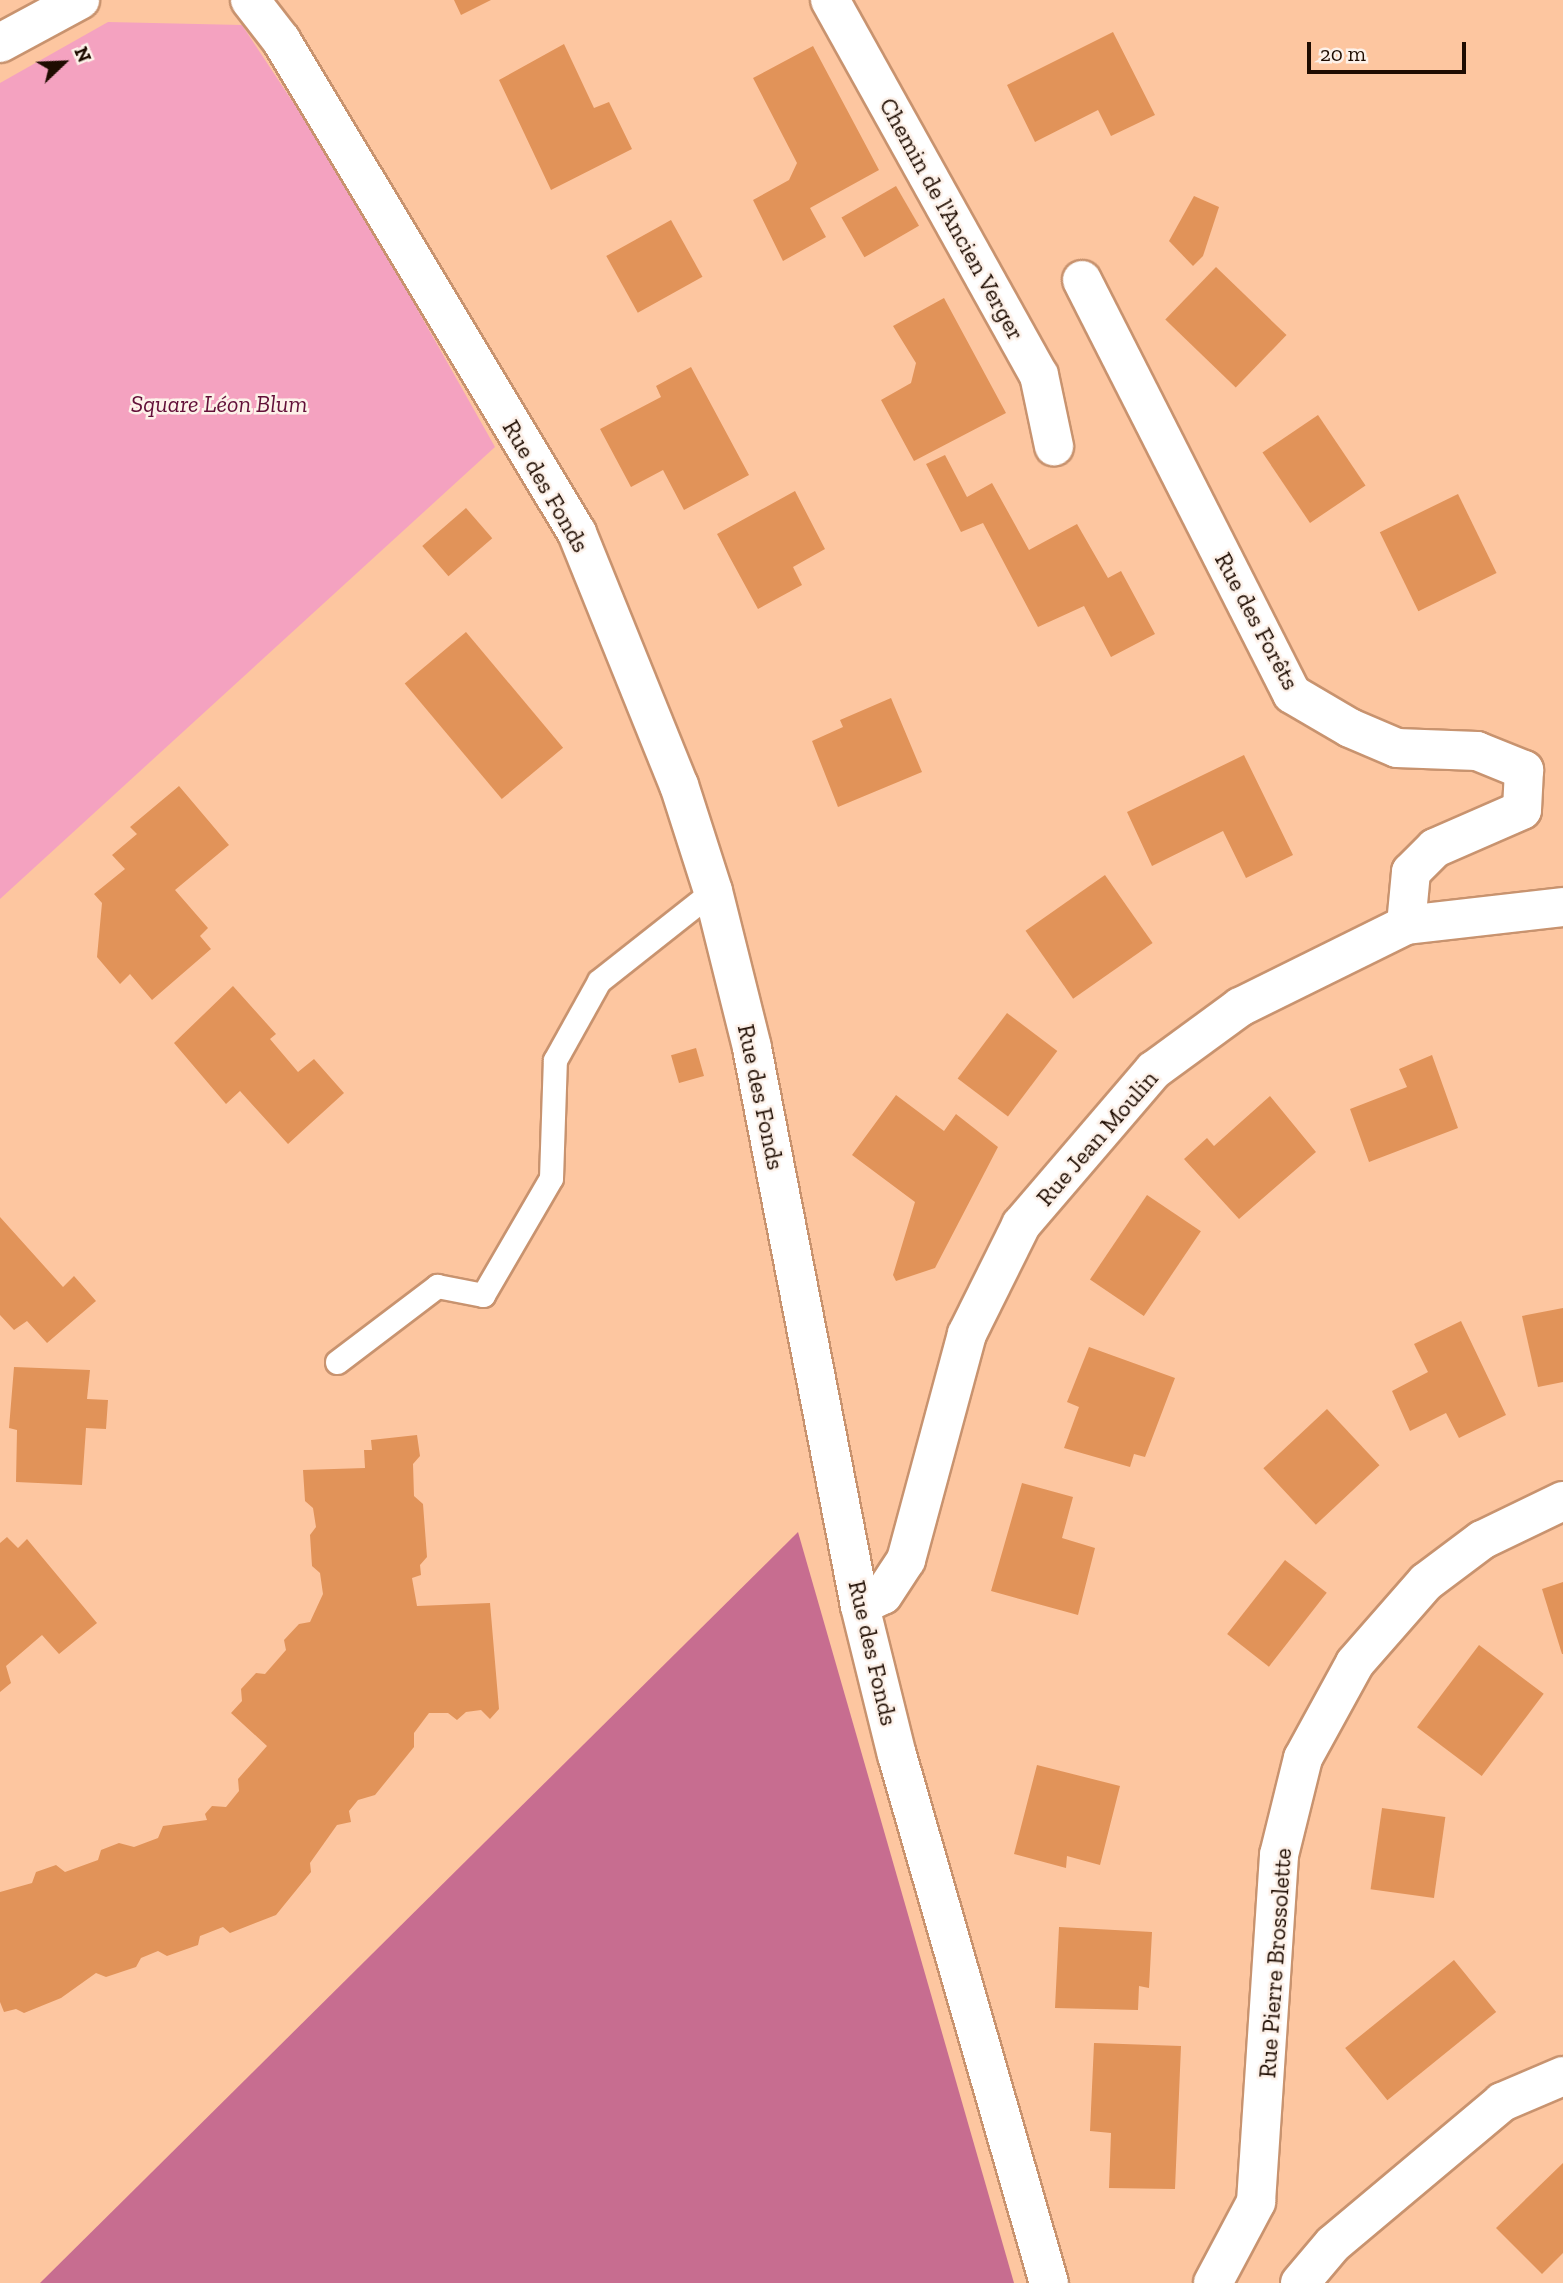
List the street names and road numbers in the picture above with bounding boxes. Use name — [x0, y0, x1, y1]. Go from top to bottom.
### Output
street label: Chemin de l'Ancien Verger — [873, 92, 1031, 346]
street label: Rue des Fonds — [497, 415, 595, 557]
street label: Rue des Forêts — [1209, 547, 1305, 695]
street label: Rue des Fonds — [732, 1022, 790, 1172]
street label: Rue Jean Moulin — [1030, 1064, 1164, 1212]
street label: Rue des Fonds — [842, 1578, 904, 1728]
street label: Rue Pierre Brossolette — [1253, 1847, 1297, 2079]

